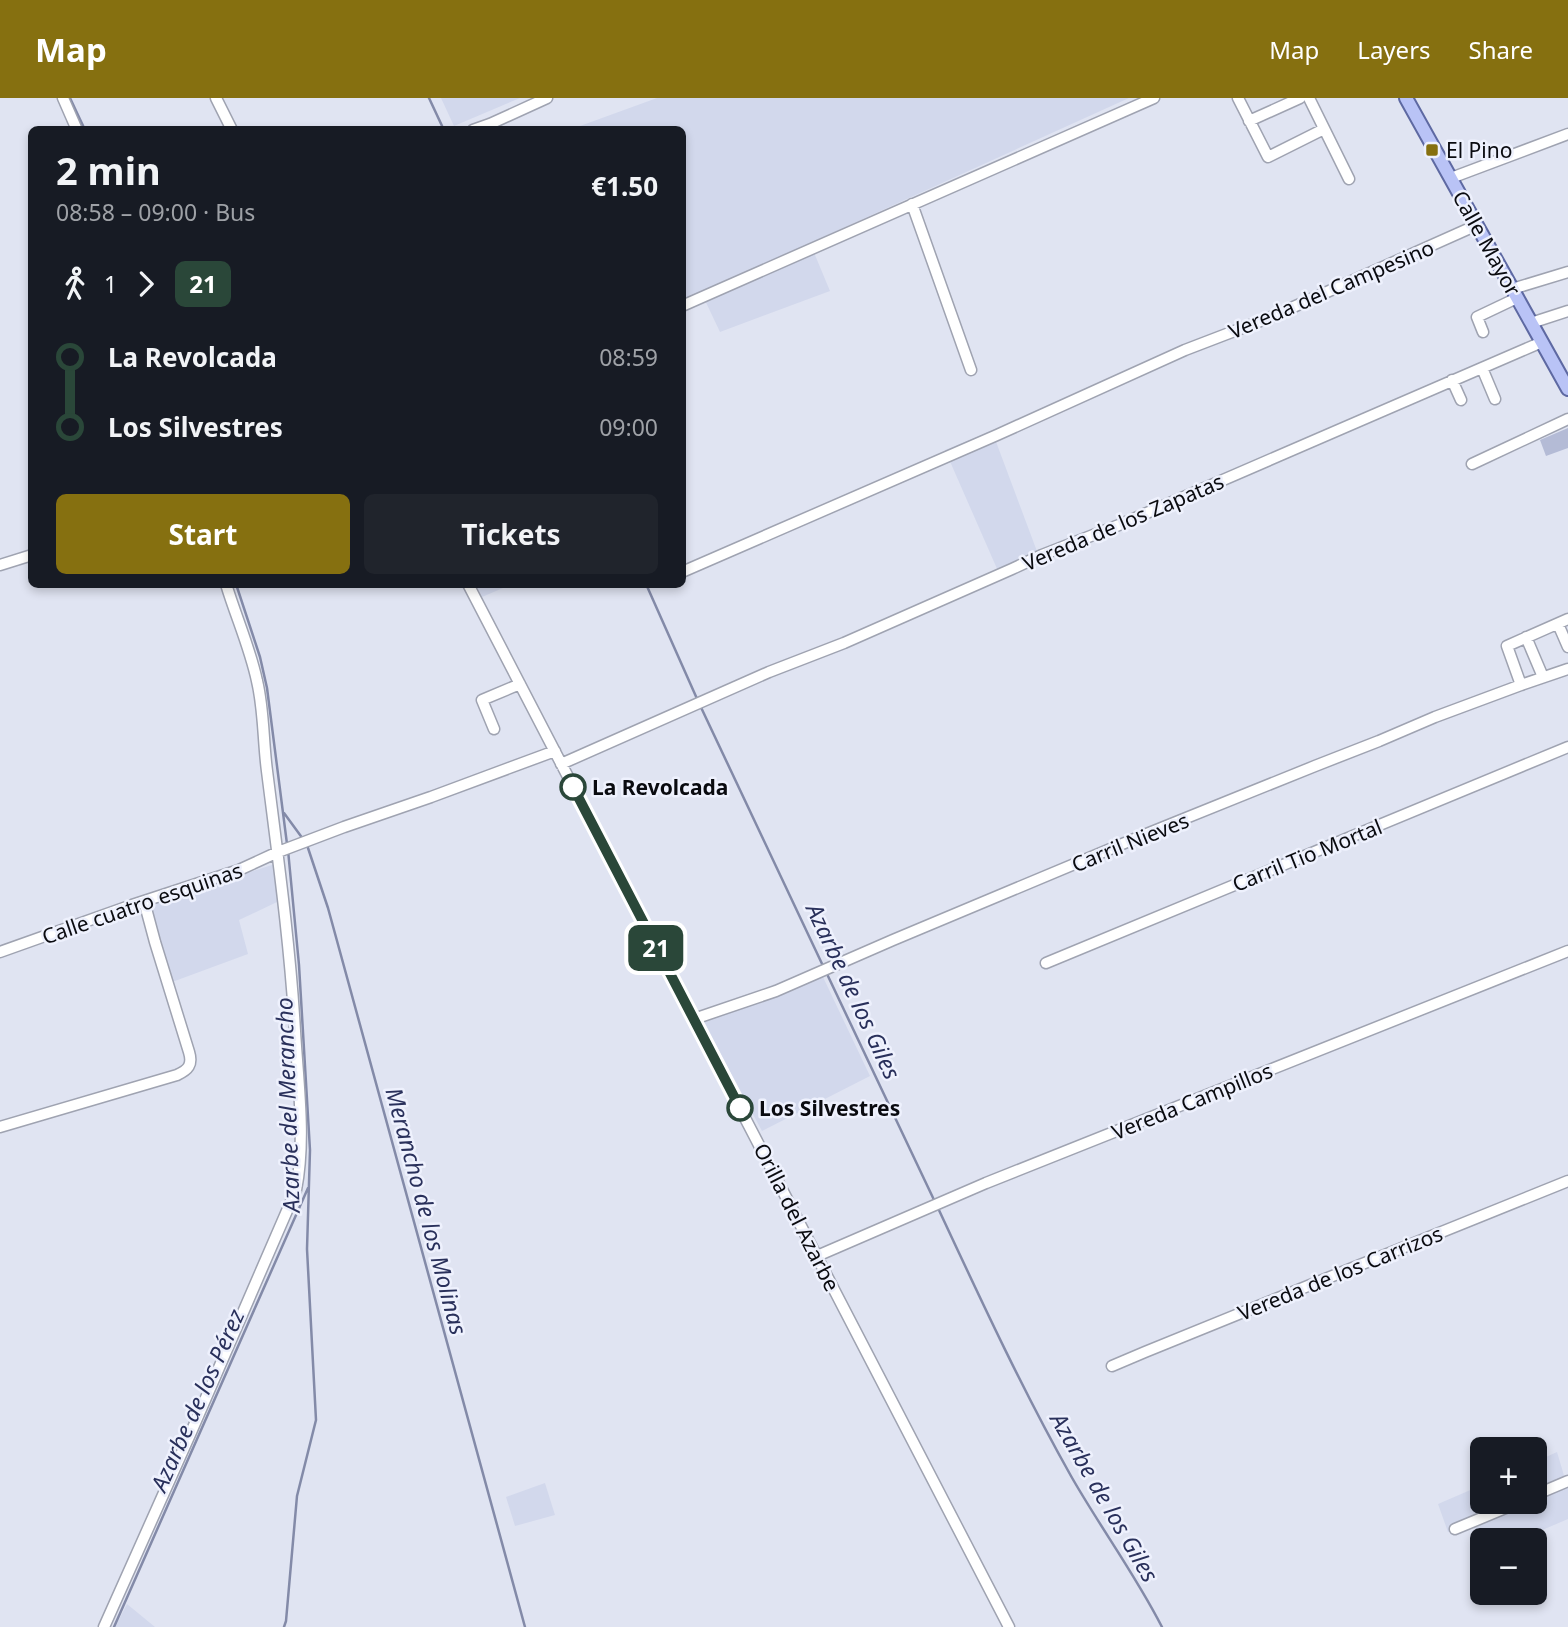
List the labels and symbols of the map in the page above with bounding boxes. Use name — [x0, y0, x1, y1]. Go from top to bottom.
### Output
place label: El Pino — [1446, 136, 1512, 164]
marker: El Pino — [1424, 142, 1440, 158]
street label: Calle Mayor — [1447, 185, 1528, 301]
street label: Vereda del Campesino — [1224, 233, 1438, 345]
street label: Vereda de los Zapatas — [1018, 467, 1228, 577]
place label: La Revolcada — [592, 773, 728, 801]
marker: La Revolcada — [560, 774, 586, 800]
street label: Carril Nieves — [1067, 806, 1193, 878]
street label: Carril Tio Mortal — [1228, 812, 1386, 898]
street label: Calle cuatro esquinas — [38, 856, 246, 950]
water label: Azarbe de los Giles — [798, 896, 909, 1084]
line badge: 21 — [624, 925, 688, 971]
water label: Azarbe del Merancho — [267, 997, 307, 1215]
street label: Vereda Campillos — [1108, 1056, 1276, 1146]
water label: Merancho de los Molinas — [379, 1084, 475, 1338]
place label: Los Silvestres — [759, 1094, 900, 1122]
marker: Los Silvestres — [727, 1095, 753, 1121]
street label: Orilla del Azarbe — [748, 1138, 846, 1296]
street label: Vereda de los Carrizos — [1233, 1219, 1447, 1327]
water label: Azarbe de los Pérez — [142, 1303, 252, 1498]
water label: Azarbe de los Giles — [1042, 1405, 1167, 1588]

